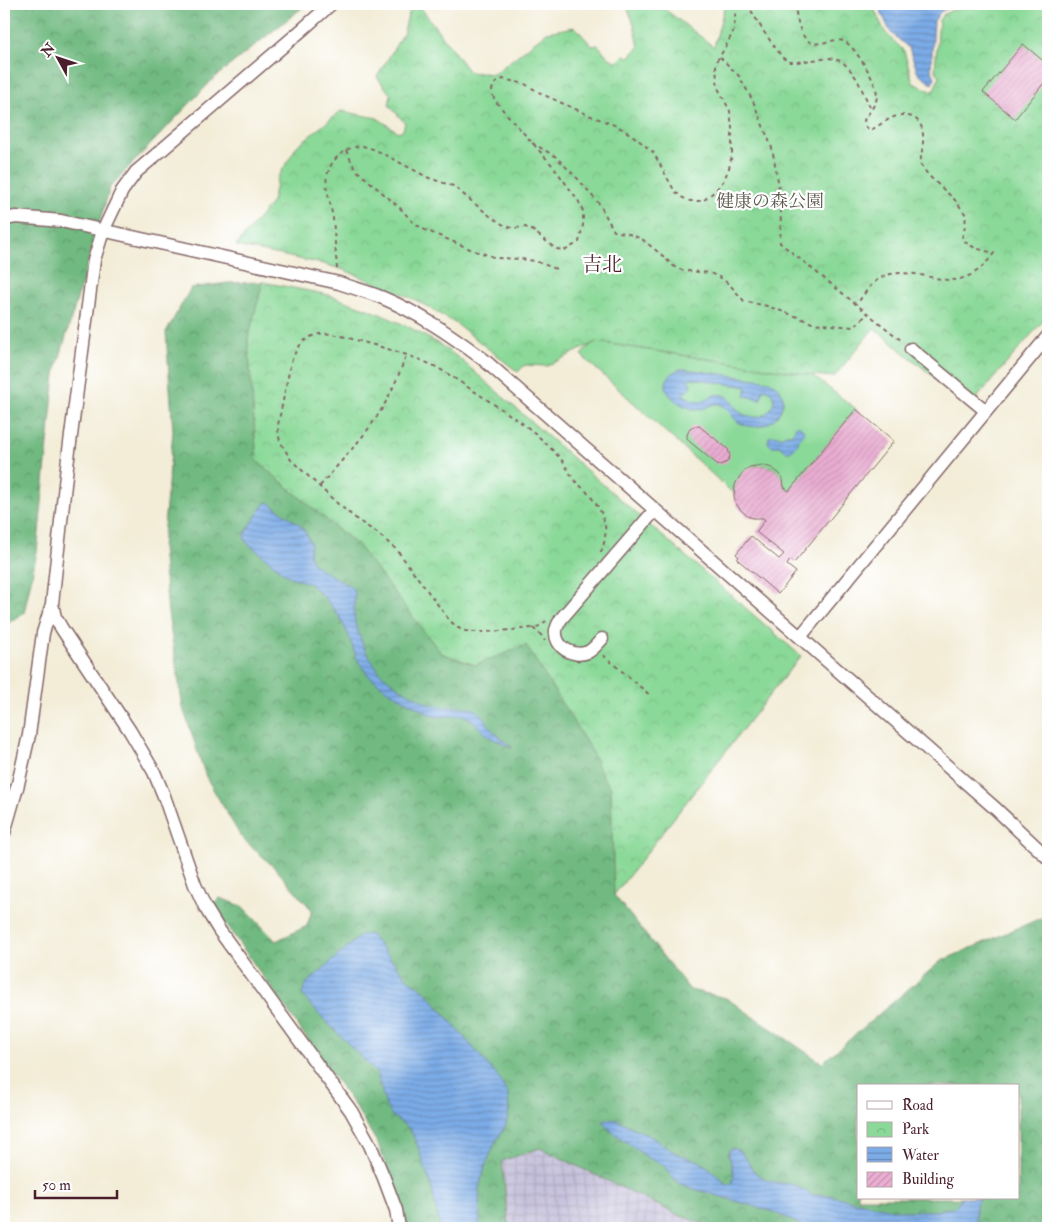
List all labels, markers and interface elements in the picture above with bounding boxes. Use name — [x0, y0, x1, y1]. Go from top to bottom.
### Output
north arrow — [32, 32, 82, 82]
text: N — [37, 39, 59, 61]
park label: 健康の森公園 — [716, 190, 824, 213]
district label: 吉北 — [582, 252, 622, 277]
legend — [857, 1084, 1020, 1200]
text: Road — [902, 1096, 934, 1115]
text: Park — [902, 1120, 929, 1139]
text: Water — [901, 1146, 939, 1165]
scale bar — [35, 1167, 118, 1199]
text: Building — [902, 1170, 954, 1189]
text: 50 m — [42, 1176, 71, 1195]

